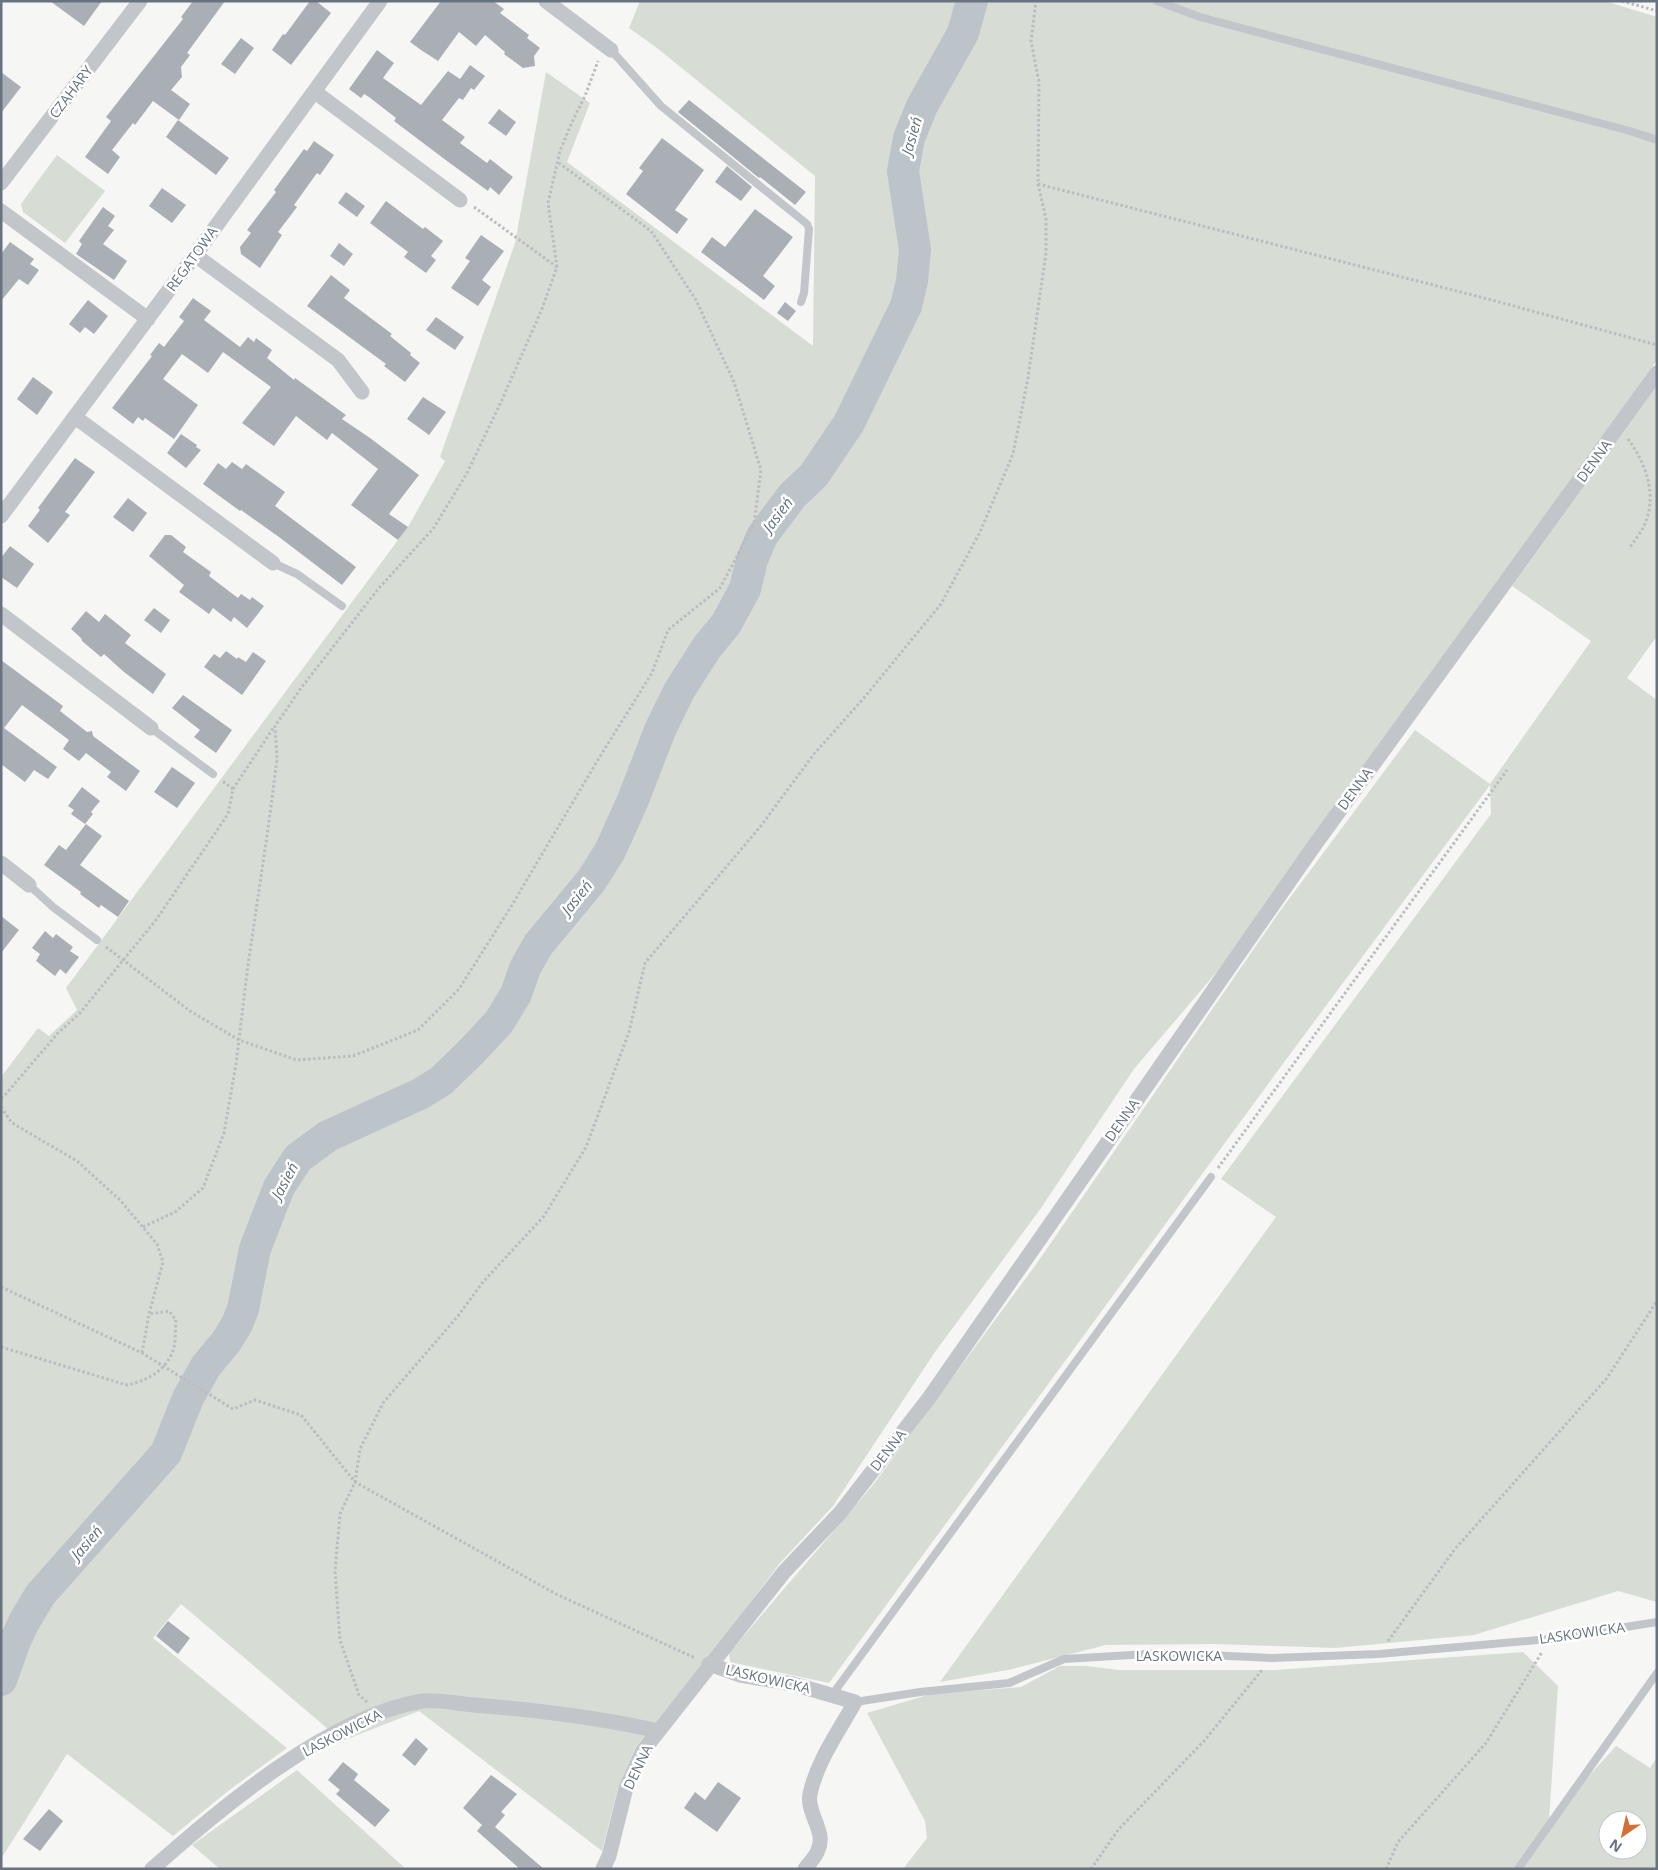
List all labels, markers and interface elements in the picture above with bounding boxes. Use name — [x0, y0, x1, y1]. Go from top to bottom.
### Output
street label: CZAHARY — [45, 61, 97, 122]
water label: Jasień — [895, 114, 926, 160]
street label: REGATOWA — [162, 222, 222, 295]
street label: DENNA — [1572, 436, 1615, 486]
water label: Jasień — [756, 493, 797, 538]
street label: DENNA — [1333, 764, 1376, 814]
water label: Jasień — [554, 876, 596, 921]
street label: DENNA — [1100, 1095, 1143, 1145]
water label: Jasień — [264, 1159, 302, 1205]
street label: DENNA — [865, 1425, 910, 1474]
water label: Jasień — [64, 1521, 107, 1566]
street label: LASKOWICKA — [1538, 1617, 1626, 1648]
street label: LASKOWICKA — [1136, 1646, 1222, 1665]
street label: LASKOWICKA — [724, 1660, 812, 1698]
street label: LASKOWICKA — [299, 1704, 385, 1761]
street label: DENNA — [619, 1741, 657, 1792]
north arrow — [1598, 1810, 1648, 1860]
text: N — [1605, 1835, 1625, 1857]

